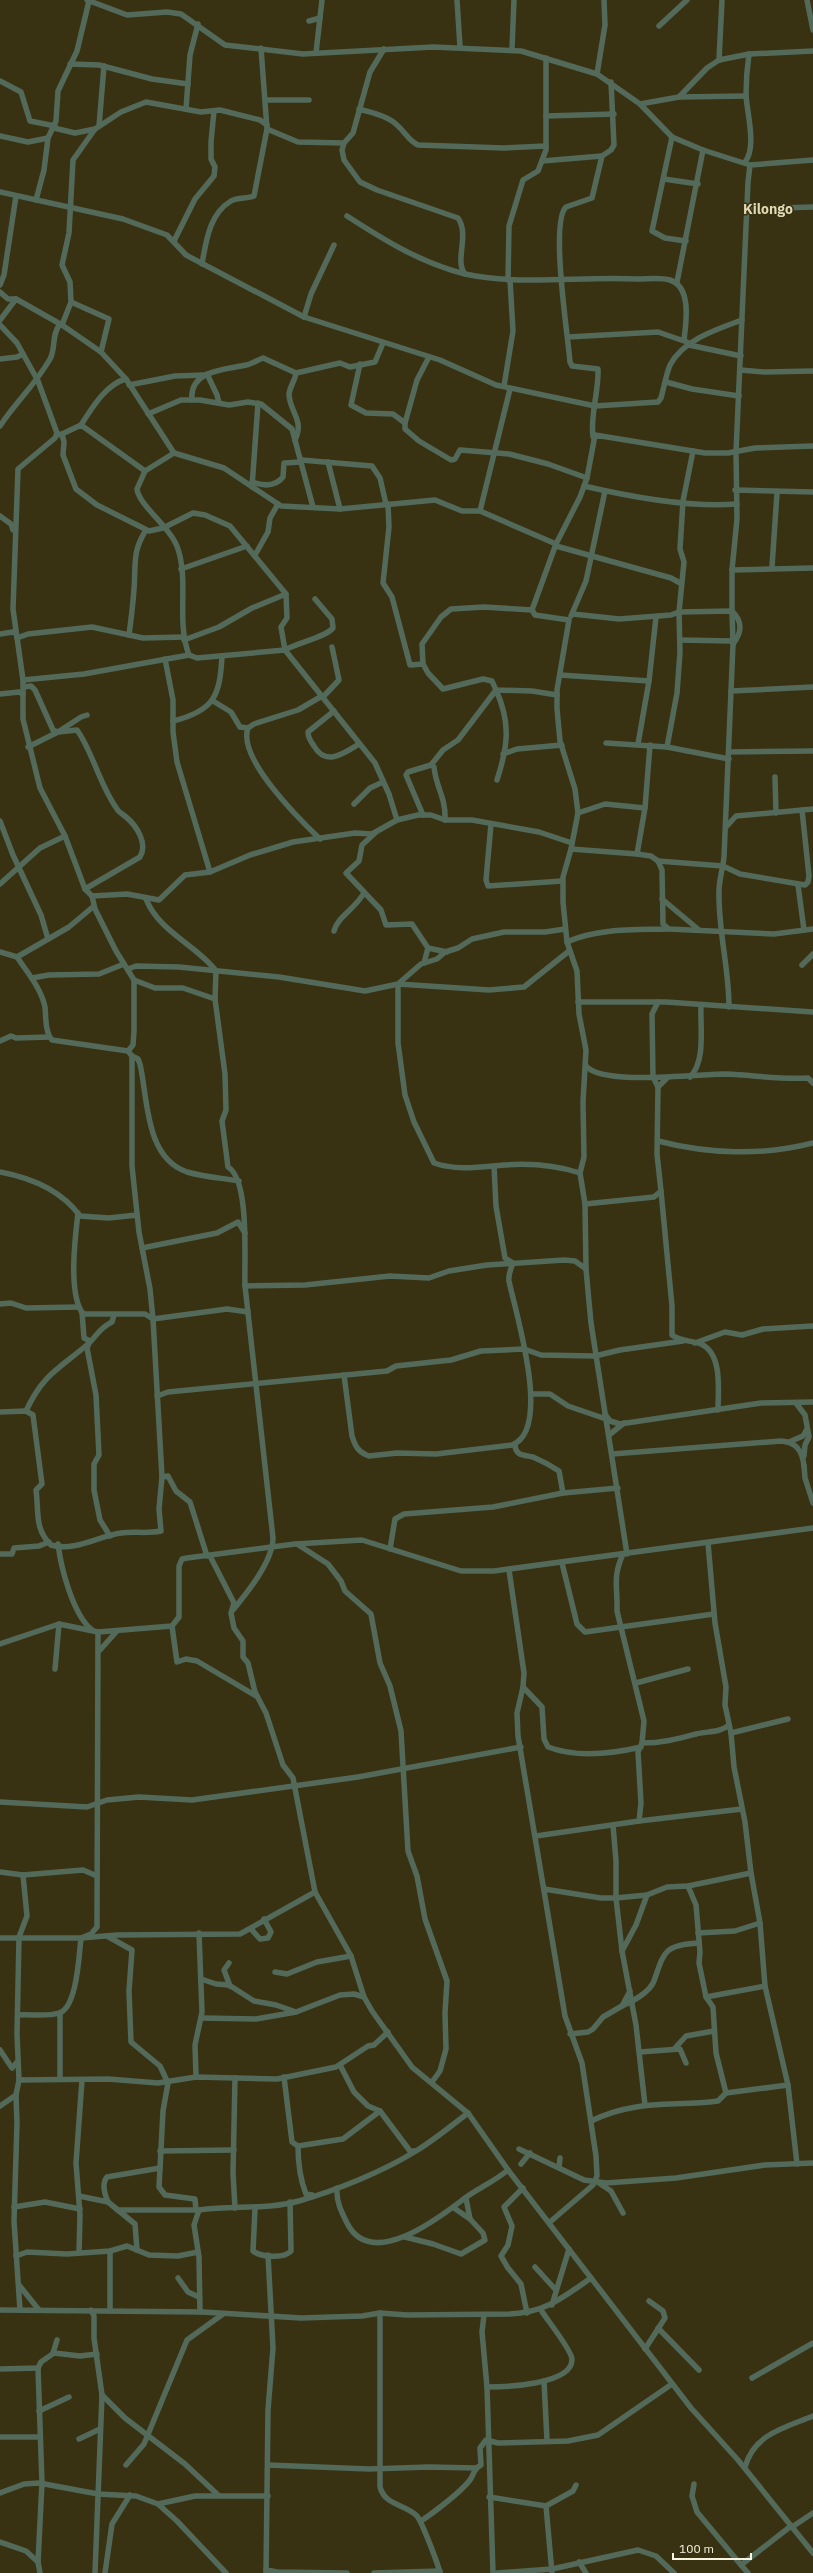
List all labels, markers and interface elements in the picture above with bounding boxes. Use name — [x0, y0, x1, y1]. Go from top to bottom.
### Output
district label: Kilongo — [743, 200, 793, 218]
scale bar — [673, 2535, 751, 2561]
text: 100 m — [679, 2541, 714, 2556]

